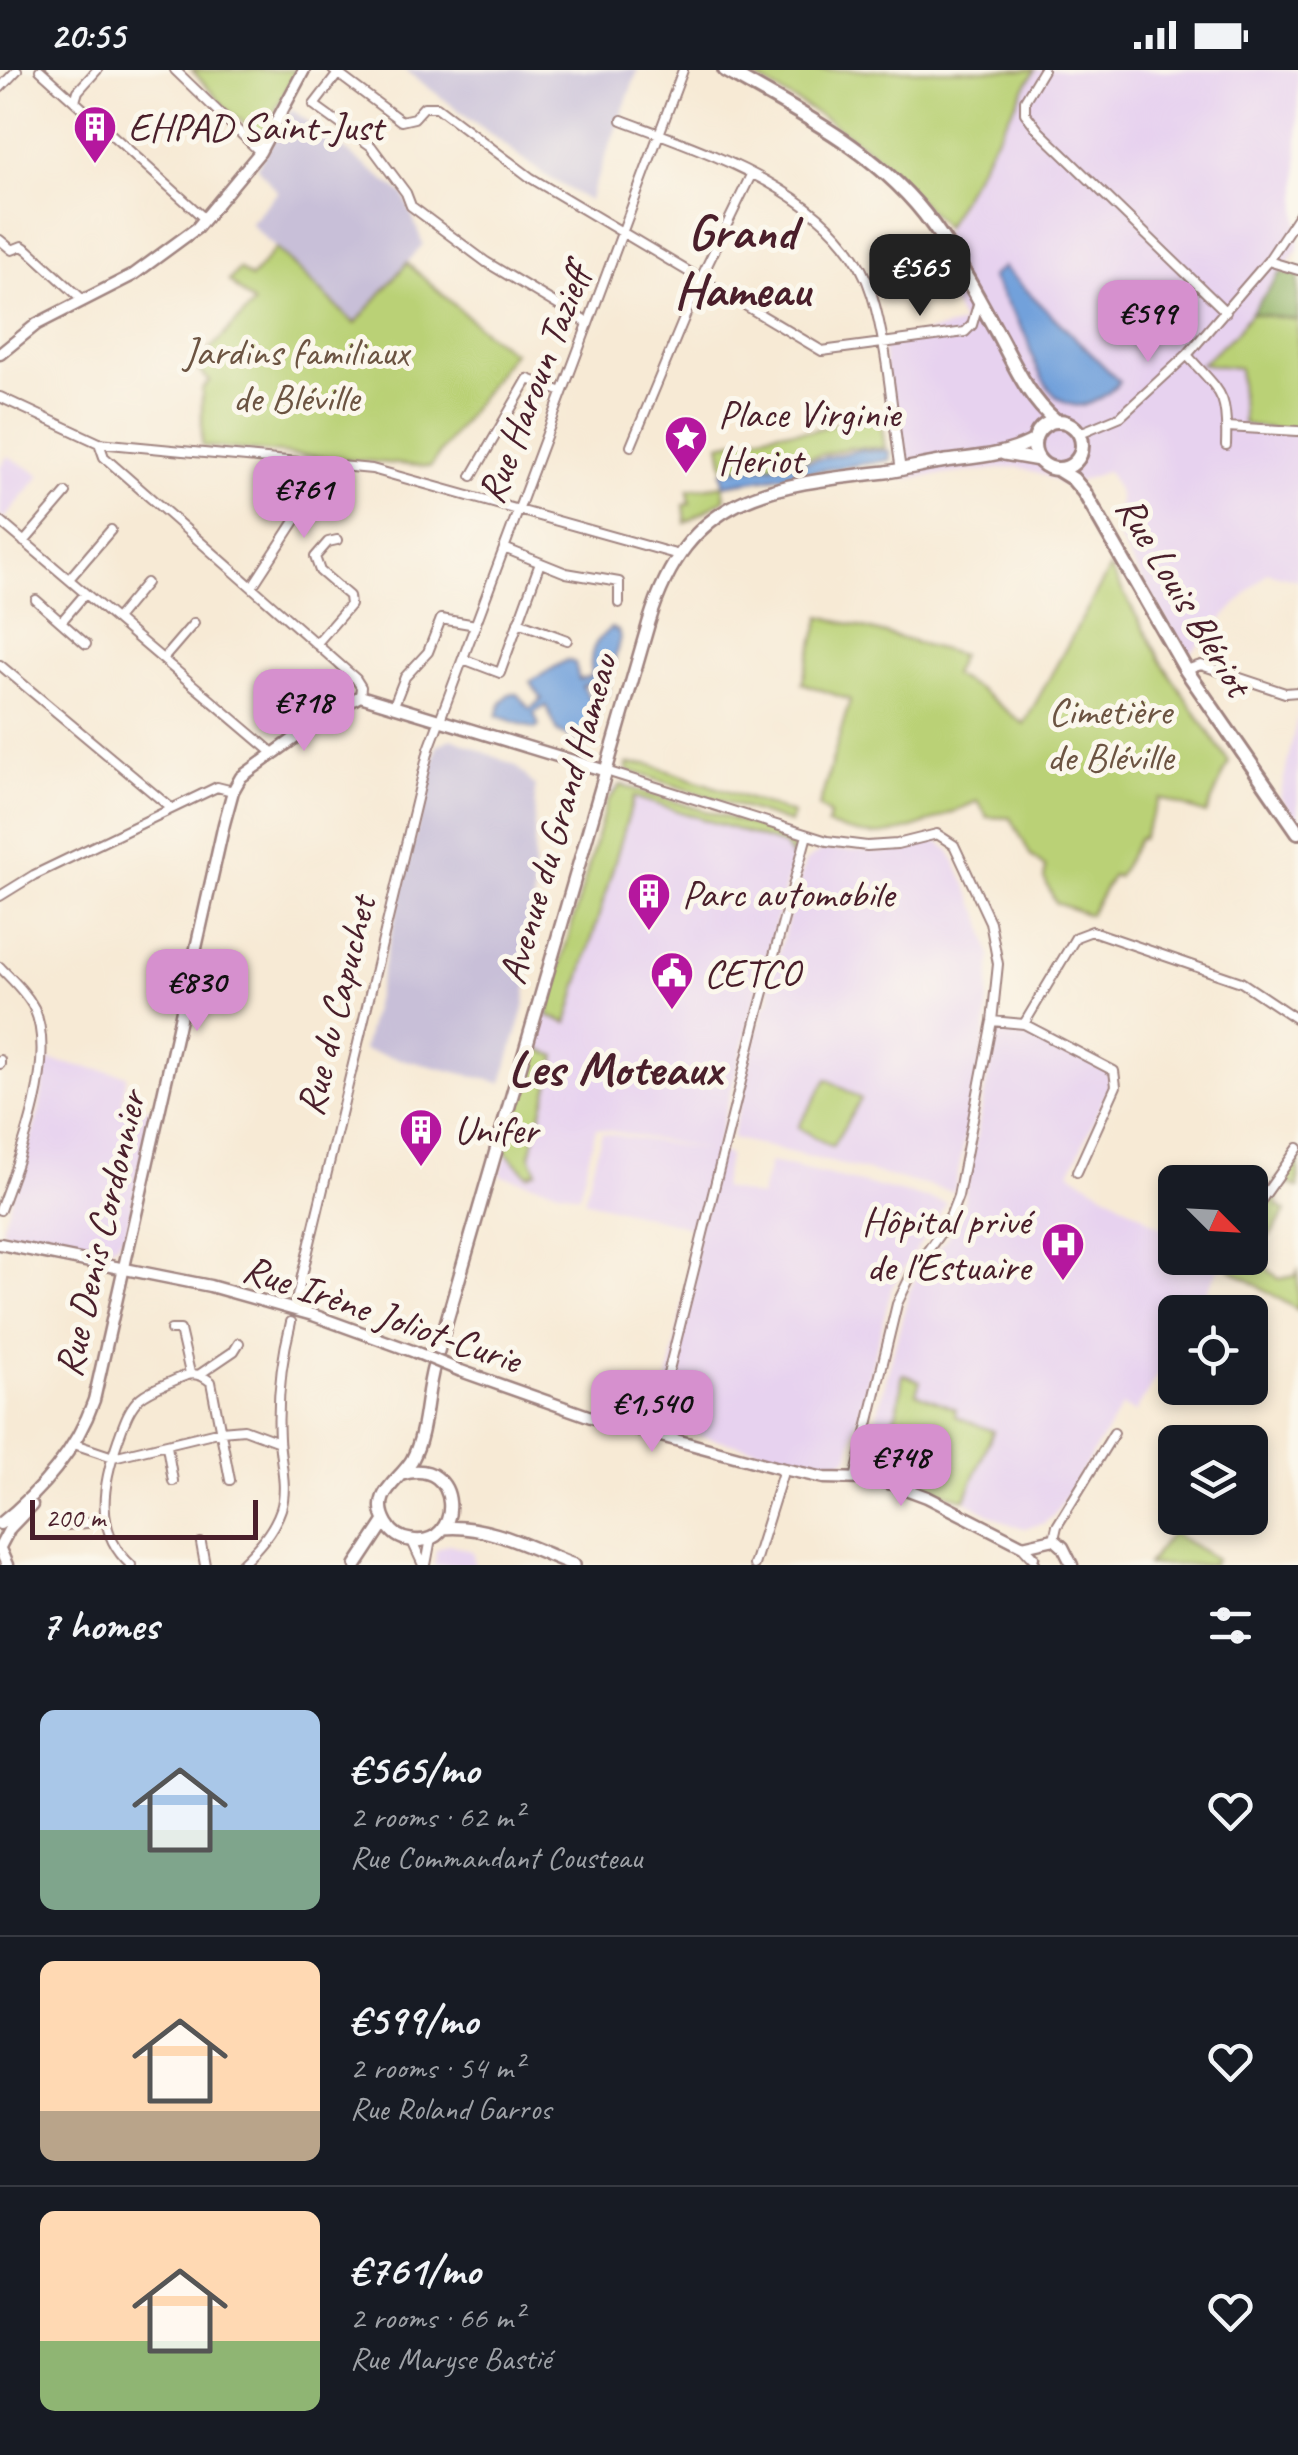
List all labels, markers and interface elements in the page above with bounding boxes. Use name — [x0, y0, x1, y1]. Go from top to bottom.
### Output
text: 20:55 — [50, 12, 125, 59]
place label: EHPAD Saint-Just — [128, 102, 387, 152]
building icon: EHPAD Saint-Just — [72, 104, 118, 165]
district label: Grand Hameau — [674, 200, 813, 321]
pin: €565 — [861, 234, 979, 319]
text: €565 — [891, 246, 949, 287]
street label: Rue Haroun Tazieff — [466, 250, 605, 510]
pin: €599 — [1089, 280, 1207, 365]
text: €599 — [1120, 292, 1176, 333]
park label: Jardins familiaux de Bléville — [181, 327, 412, 423]
place label: Place Virginie Heriot — [718, 389, 903, 485]
place icon: Place Virginie Heriot — [663, 414, 709, 475]
pin: €761 — [245, 456, 363, 541]
text: €761 — [275, 468, 333, 509]
street label: Rue Louis Blériot — [1105, 487, 1265, 708]
street label: Avenue du Grand Hameau — [487, 646, 630, 989]
pin: €718 — [245, 669, 363, 754]
text: €718 — [275, 681, 333, 722]
park label: Cimetière de Bléville — [1047, 686, 1176, 782]
place label: Parc automobile — [682, 869, 897, 919]
building icon: Parc automobile — [626, 871, 672, 932]
street label: Rue du Capuchet — [285, 888, 388, 1121]
place label: CETCO — [704, 948, 804, 998]
pin: €830 — [138, 949, 256, 1034]
public building icon: CETCO — [649, 950, 695, 1011]
text: €830 — [168, 961, 226, 1002]
district label: Les Moteaux — [508, 1037, 726, 1100]
street label: Rue Denis Cordonnier — [43, 1083, 158, 1381]
place label: Unifer — [454, 1105, 541, 1155]
building icon: Unifer — [398, 1107, 444, 1168]
north arrow — [1158, 1165, 1268, 1275]
map controls — [1158, 1165, 1268, 1535]
place label: Hôpital privé de l'Estuaire — [862, 1196, 1036, 1292]
hospital icon: Hôpital privé de l'Estuaire — [1040, 1221, 1086, 1282]
street label: Rue Irène Joliot-Curie — [236, 1243, 530, 1386]
button: locate — [1158, 1295, 1268, 1405]
pin: €1,540 — [571, 1370, 733, 1455]
text: €1,540 — [613, 1382, 691, 1423]
pin: €748 — [842, 1424, 960, 1509]
button: layers — [1158, 1425, 1268, 1535]
text: €748 — [872, 1436, 930, 1477]
scale bar — [30, 1495, 258, 1540]
text: 200 m — [45, 1500, 105, 1535]
icon: filters — [1203, 1598, 1258, 1653]
text: 7 homes — [40, 1599, 158, 1652]
text: €565/mo — [350, 1743, 479, 1796]
icon: home — [120, 1750, 240, 1870]
icon: heart — [1203, 1783, 1258, 1838]
text: 2 rooms · 62 m² — [350, 1796, 523, 1837]
text: Rue Commandant Cousteau — [350, 1837, 642, 1878]
text: €599/mo — [350, 1994, 478, 2047]
icon: home — [120, 2001, 240, 2121]
icon: heart — [1203, 2034, 1258, 2089]
text: 2 rooms · 54 m² — [350, 2047, 523, 2088]
text: Rue Roland Garros — [350, 2088, 551, 2129]
text: €761/mo — [350, 2244, 480, 2297]
icon: home — [120, 2251, 240, 2371]
icon: heart — [1203, 2284, 1258, 2339]
text: 2 rooms · 66 m² — [350, 2297, 523, 2338]
text: Rue Maryse Bastié — [350, 2338, 551, 2379]

